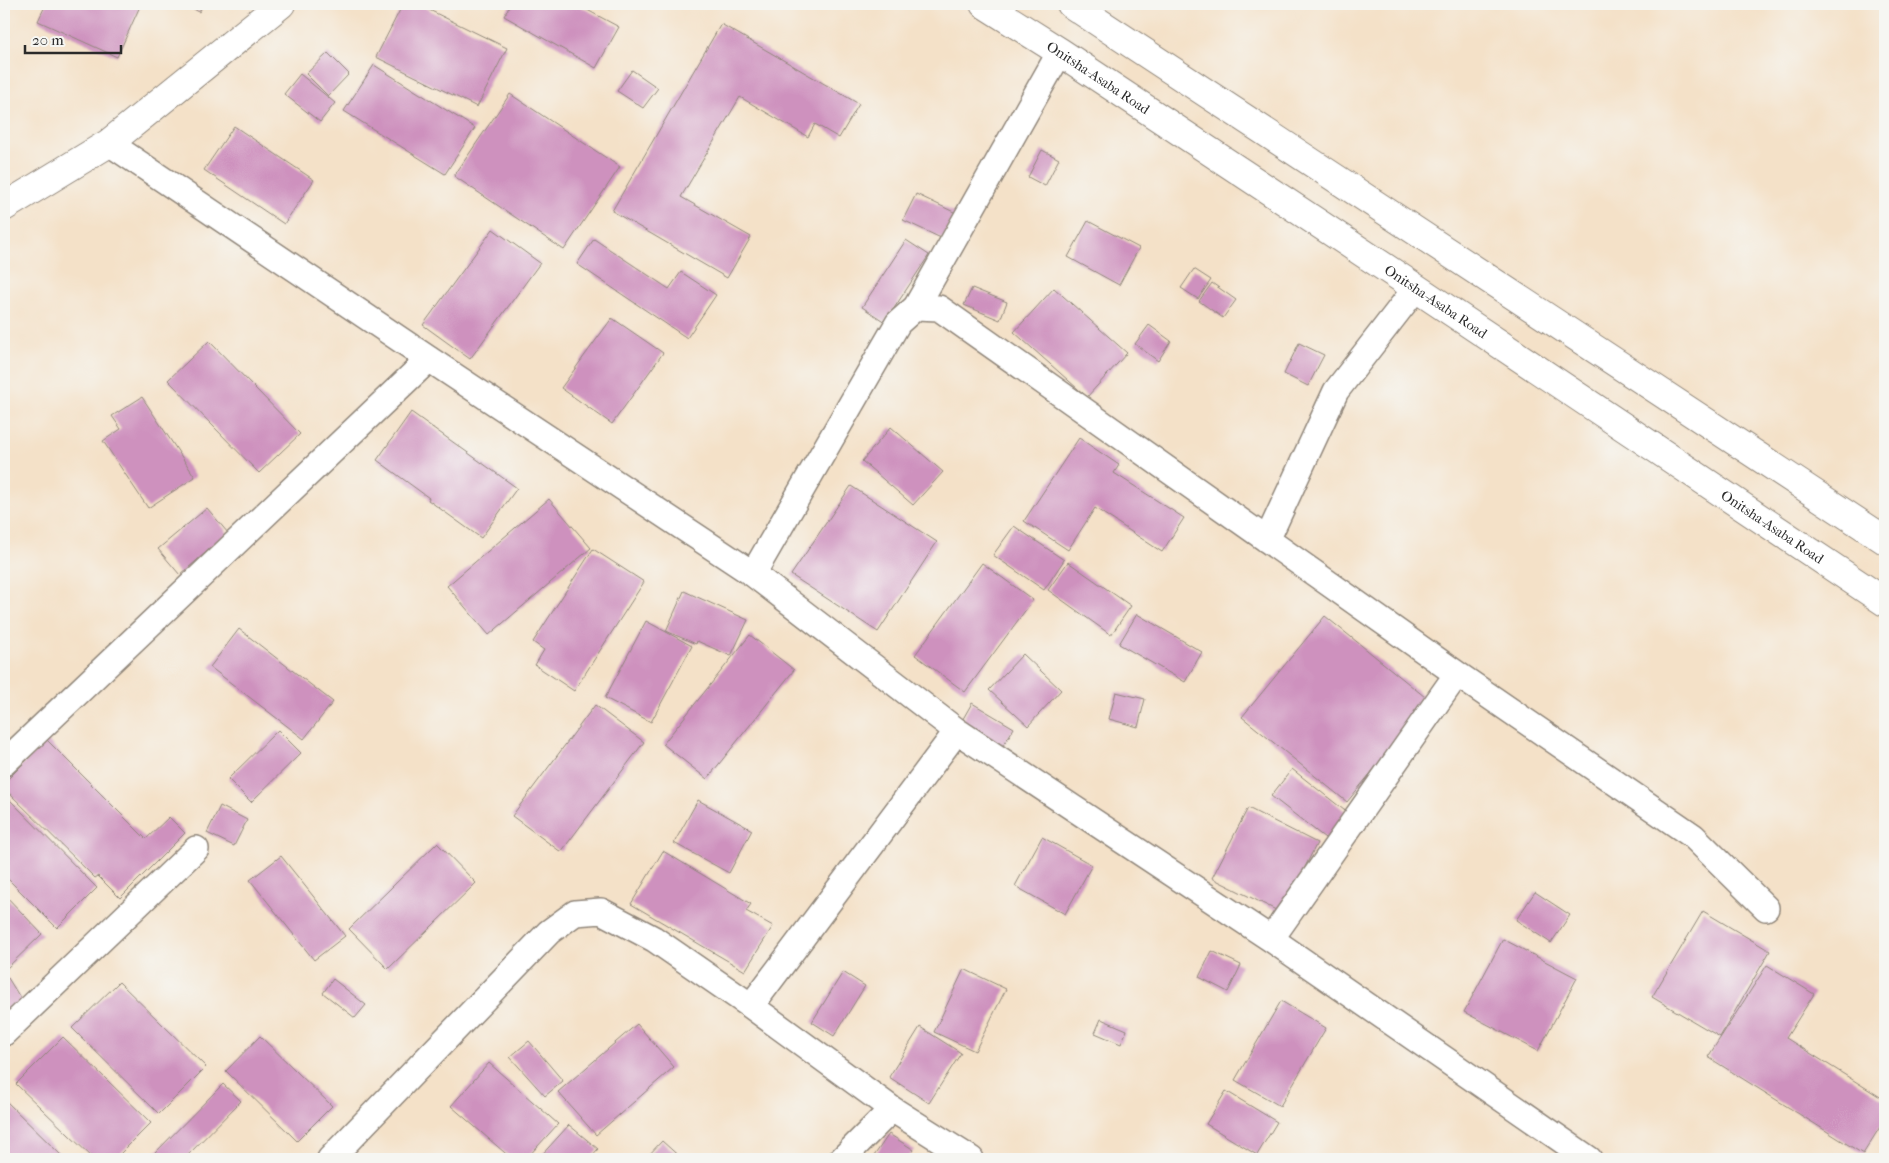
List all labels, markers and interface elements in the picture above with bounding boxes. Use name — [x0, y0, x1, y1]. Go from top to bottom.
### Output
scale bar — [25, 22, 121, 54]
text: 20 m — [32, 31, 64, 49]
street label: Onitsha-Asaba Road — [1043, 38, 1153, 118]
street label: Onitsha-Asaba Road — [1381, 261, 1491, 342]
street label: Onitsha-Asaba Road — [1718, 487, 1827, 568]

